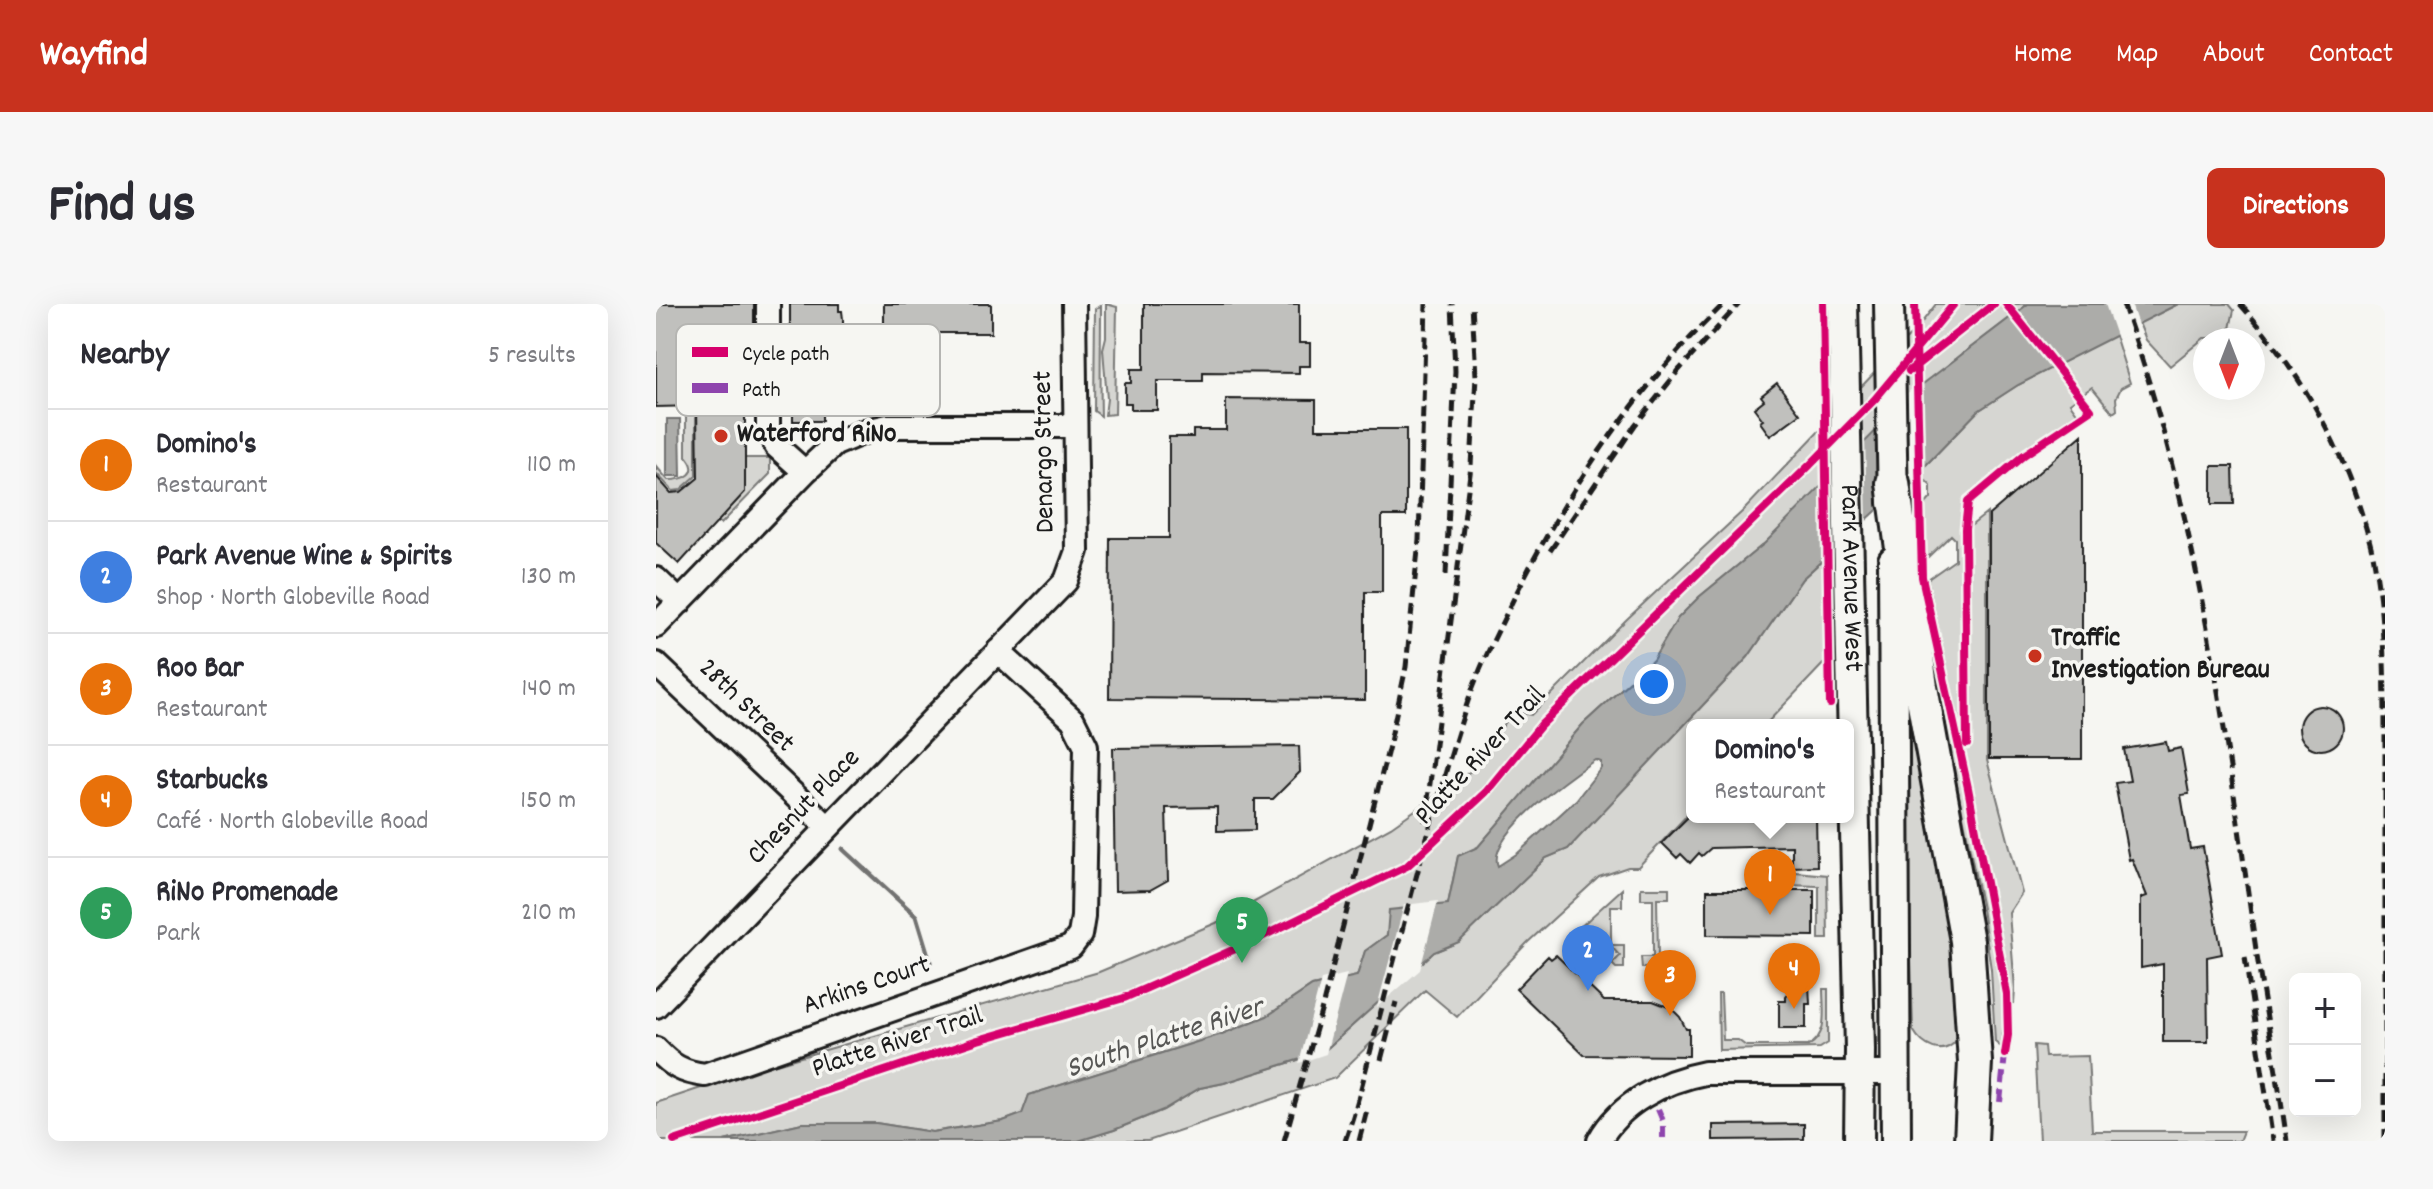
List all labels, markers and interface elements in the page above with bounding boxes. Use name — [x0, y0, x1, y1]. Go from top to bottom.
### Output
text: Wayfind — [40, 29, 148, 84]
text: Home — [2014, 36, 2072, 76]
text: Map — [2116, 36, 2158, 76]
text: About — [2202, 36, 2265, 76]
text: Contact — [2309, 36, 2393, 76]
text: Find us — [48, 168, 196, 248]
button: Directions — [2207, 168, 2385, 248]
legend — [676, 324, 940, 416]
north arrow — [2193, 328, 2265, 400]
text: Nearby — [80, 332, 169, 381]
text: 5 results — [488, 338, 576, 375]
text: Cycle path — [742, 340, 829, 371]
street label: Denargo Street — [1025, 370, 1067, 534]
text: Path — [742, 376, 781, 407]
place label: Waterford RiNo — [737, 416, 897, 456]
text: Domino's — [156, 425, 257, 468]
marker: Waterford RiNo — [712, 427, 730, 445]
text: 1 — [103, 447, 109, 484]
text: 110 m — [527, 447, 576, 484]
text: Restaurant — [156, 468, 268, 505]
street label: Park Avenue West — [1827, 484, 1871, 672]
text: Park Avenue Wine & Spirits — [156, 537, 453, 580]
text: 2 — [100, 559, 112, 596]
text: 130 m — [521, 559, 576, 596]
text: Shop · North Globeville Road — [156, 580, 430, 617]
place label: Traffic Investigation Bureau — [2051, 620, 2270, 692]
marker: Traffic Investigation Bureau — [2026, 647, 2044, 665]
text: Roo Bar — [156, 649, 244, 692]
street label: 28th Street — [688, 651, 802, 763]
your location — [1634, 664, 1674, 704]
text: 3 — [100, 671, 112, 708]
text: 140 m — [522, 671, 576, 708]
street label: Platte River Trail — [1407, 678, 1558, 836]
text: Restaurant — [156, 692, 268, 729]
popup — [1686, 719, 1854, 823]
text: Domino's — [1714, 731, 1815, 774]
street label: Chesnut Place — [739, 741, 871, 875]
text: Starbucks — [156, 761, 268, 804]
text: Restaurant — [1714, 774, 1826, 811]
text: 4 — [101, 783, 111, 820]
text: 150 m — [520, 783, 576, 820]
text: Café · North Globeville Road — [156, 804, 428, 841]
pin: 1 — [1744, 849, 1796, 915]
text: RiNo Promenade — [156, 873, 338, 916]
text: 5 — [100, 895, 112, 932]
text: 210 m — [521, 895, 576, 932]
pin: 5 — [1216, 897, 1268, 963]
text: Park — [156, 916, 200, 953]
pin: 2 — [1562, 925, 1614, 991]
pin: 4 — [1768, 943, 1820, 1009]
street label: Arkins Court — [798, 947, 936, 1027]
pin: 3 — [1644, 950, 1696, 1016]
map controls — [2289, 973, 2361, 1117]
button: + — [2289, 973, 2361, 1045]
water label: South Platte River — [1061, 987, 1272, 1092]
street label: Platte River Trail — [807, 997, 989, 1091]
button: − — [2289, 1045, 2361, 1117]

